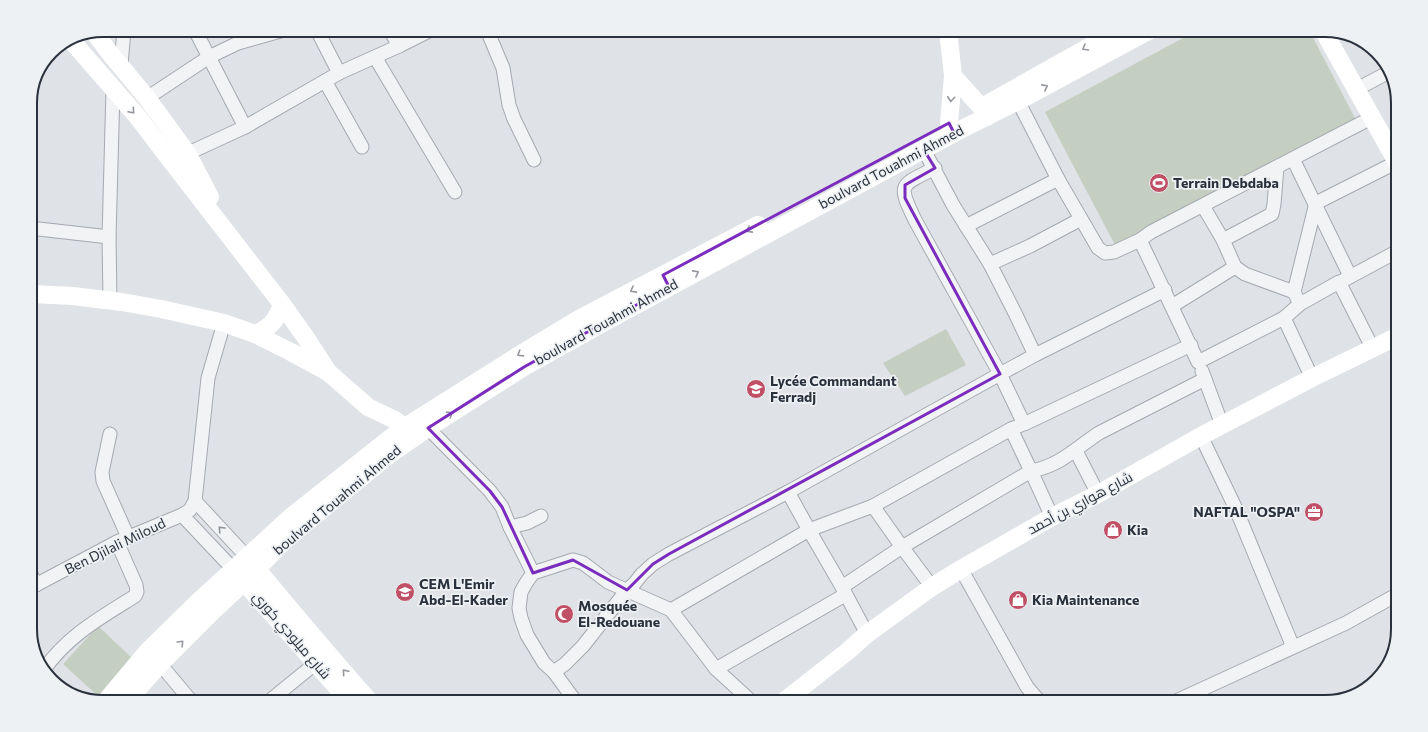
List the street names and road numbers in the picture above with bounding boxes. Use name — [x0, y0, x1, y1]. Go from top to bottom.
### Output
street label: boulvard Touahmi Ahmed — [815, 121, 966, 212]
street label: boulvard Touahmi Ahmed — [531, 275, 681, 368]
street label: boulvard Touahmi Ahmed — [269, 441, 404, 558]
street label: شارع هواري بن أحمد — [1024, 468, 1137, 541]
street label: Ben Djilali Miloud — [62, 514, 168, 577]
street label: شارع ميلودي كوري — [247, 587, 335, 685]

